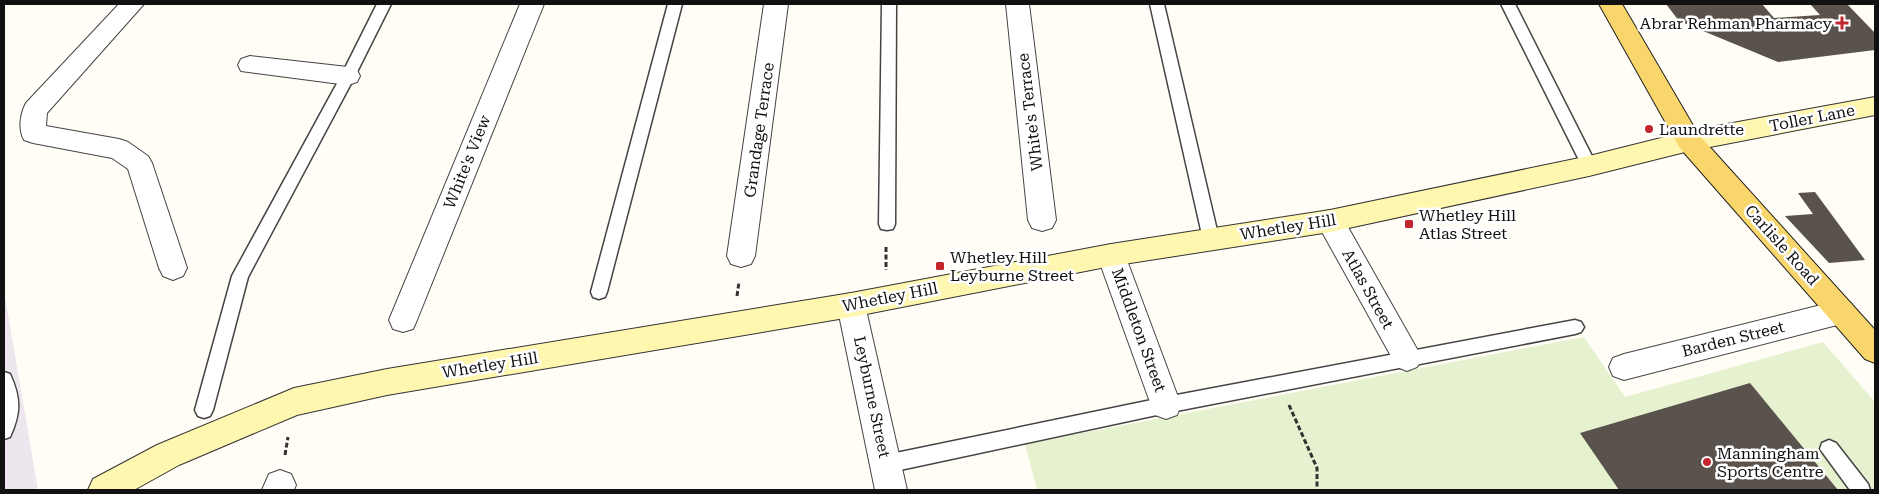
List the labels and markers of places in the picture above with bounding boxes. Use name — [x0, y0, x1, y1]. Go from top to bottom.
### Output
place label: Abrar Rehman Pharmacy — [1640, 14, 1833, 33]
marker: Abrar Rehman Pharmacy — [1836, 17, 1848, 29]
place label: Laundrette — [1659, 120, 1744, 139]
marker: Laundrette — [1643, 123, 1655, 135]
place label: Whetley Hill Atlas Street — [1419, 206, 1516, 243]
marker: Whetley Hill Atlas Street — [1403, 218, 1415, 230]
place label: Whetley Hill Leyburne Street — [950, 248, 1074, 285]
marker: Whetley Hill Leyburne Street — [934, 260, 946, 272]
place label: Manningham Sports Centre — [1717, 444, 1824, 481]
marker: Manningham Sports Centre — [1701, 456, 1713, 468]

